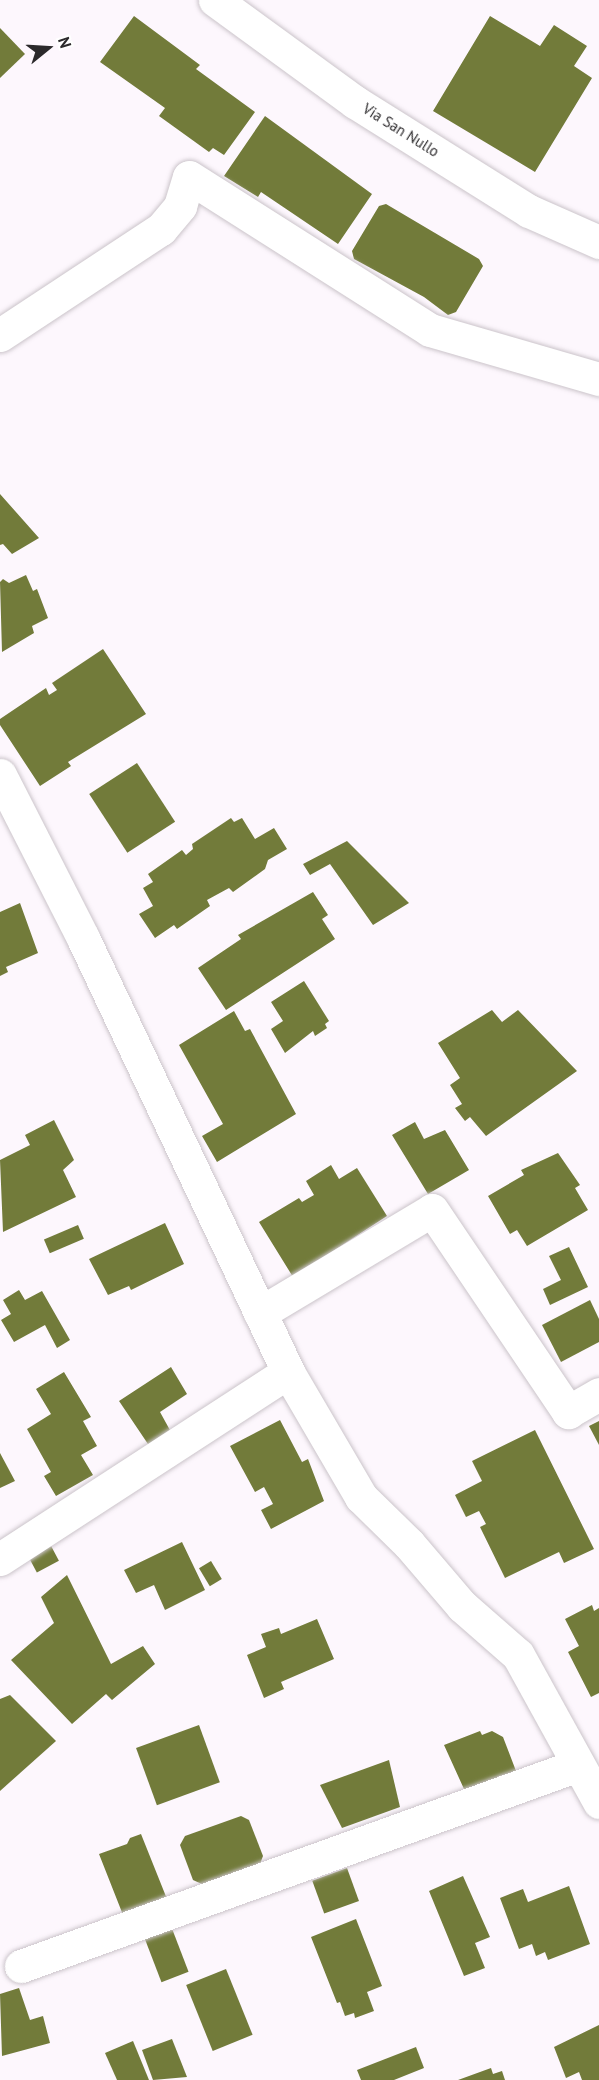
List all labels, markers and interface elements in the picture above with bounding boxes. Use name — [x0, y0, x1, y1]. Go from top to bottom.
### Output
north arrow — [18, 18, 78, 78]
text: N — [54, 34, 76, 51]
street label: Via San Nullo — [360, 99, 442, 161]

